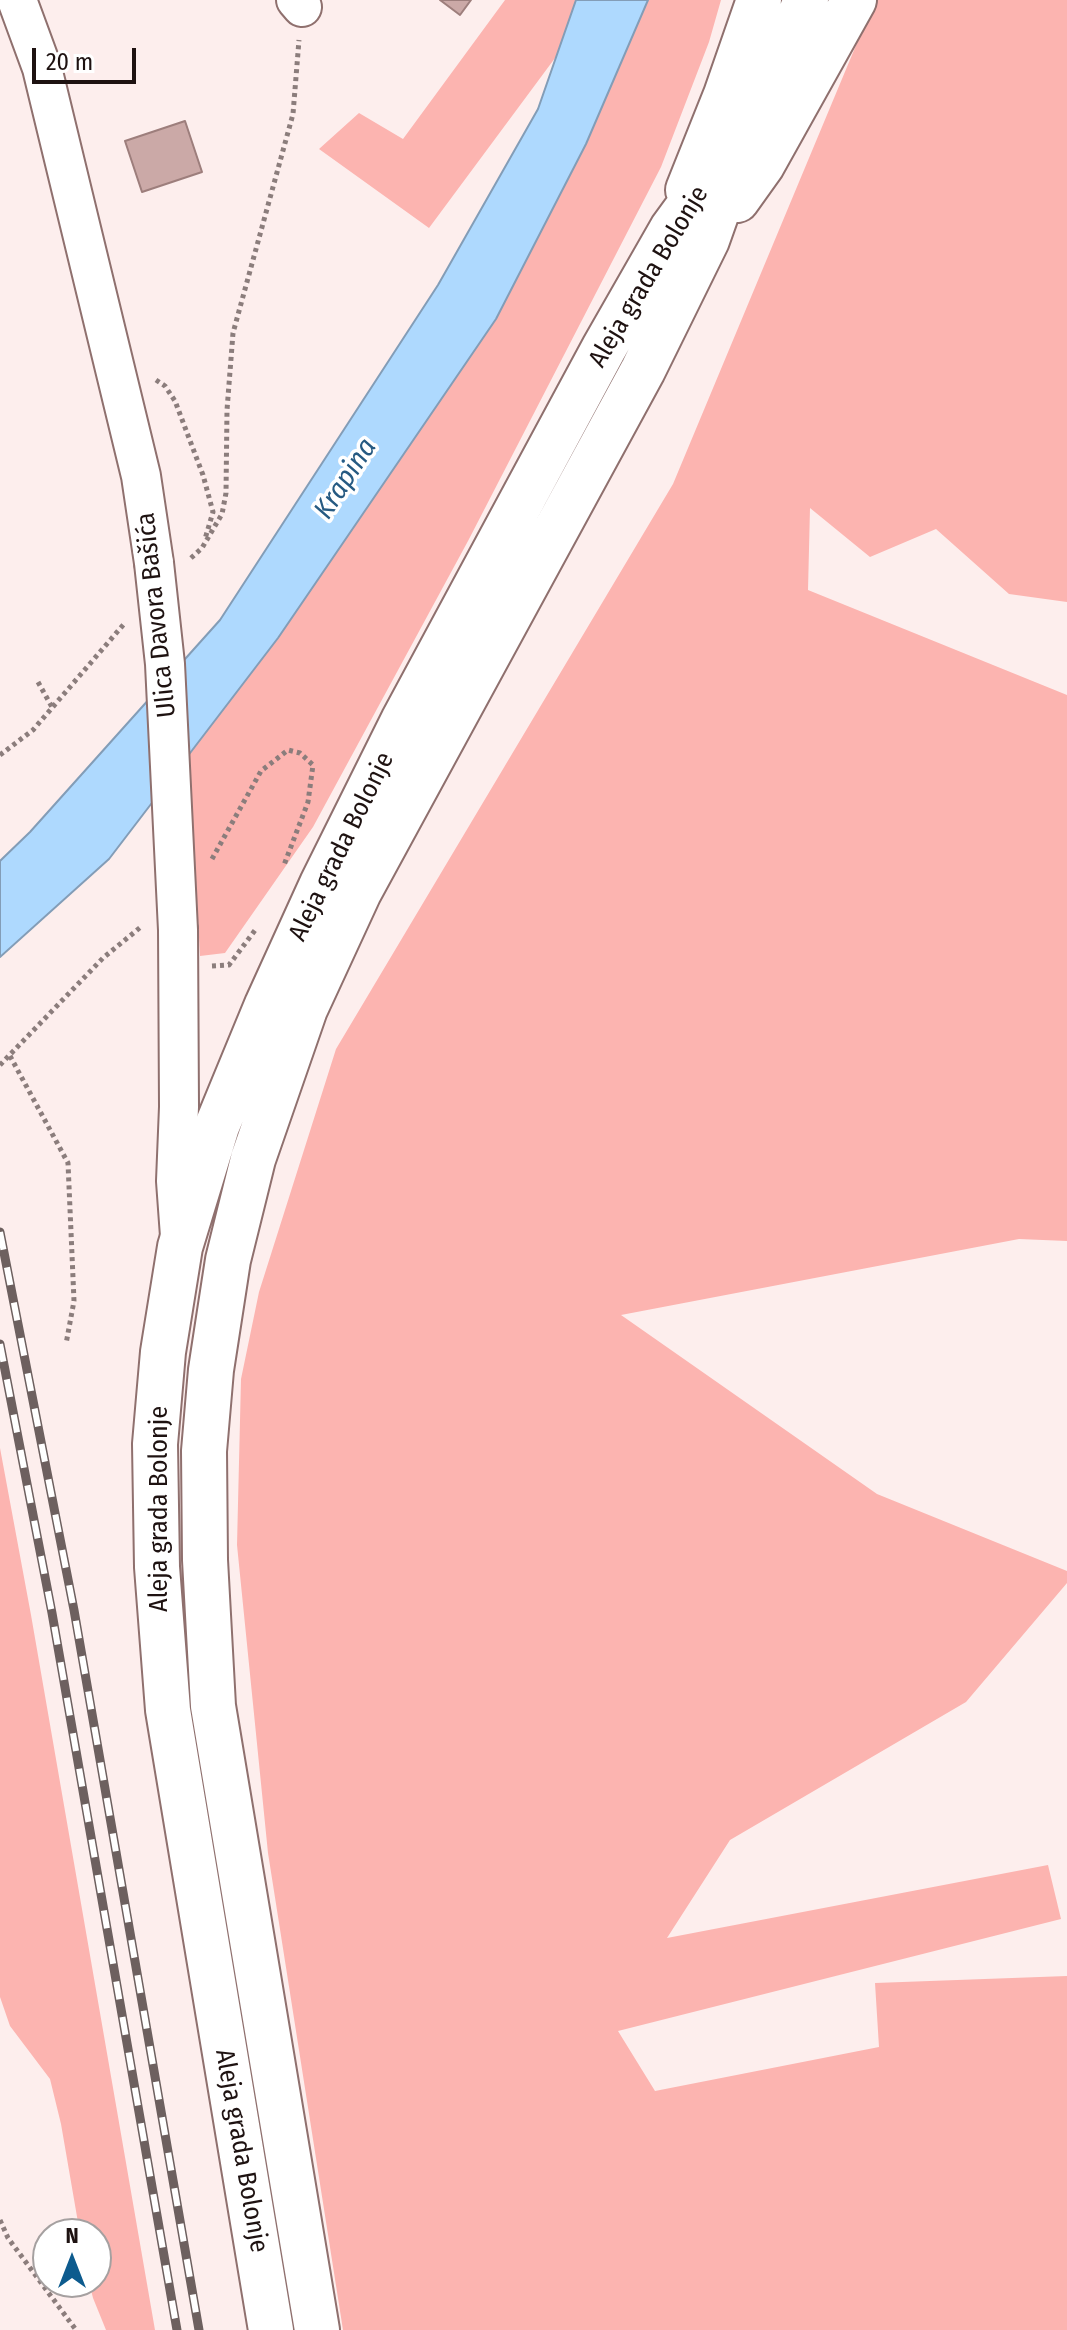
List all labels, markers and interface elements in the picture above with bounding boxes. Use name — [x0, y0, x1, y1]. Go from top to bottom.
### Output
scale bar — [36, 32, 140, 82]
text: 20 m — [46, 48, 93, 76]
street label: Aleja grada Bolonje — [583, 181, 715, 373]
water label: Krapina — [308, 432, 384, 526]
street label: Ulica Davora Bašića — [131, 511, 183, 719]
street label: Aleja grada Bolonje — [283, 748, 401, 946]
street label: Aleja grada Bolonje — [144, 1406, 176, 1612]
street label: Aleja grada Bolonje — [208, 2047, 274, 2255]
north arrow — [32, 2218, 112, 2298]
text: N — [65, 2222, 79, 2249]

